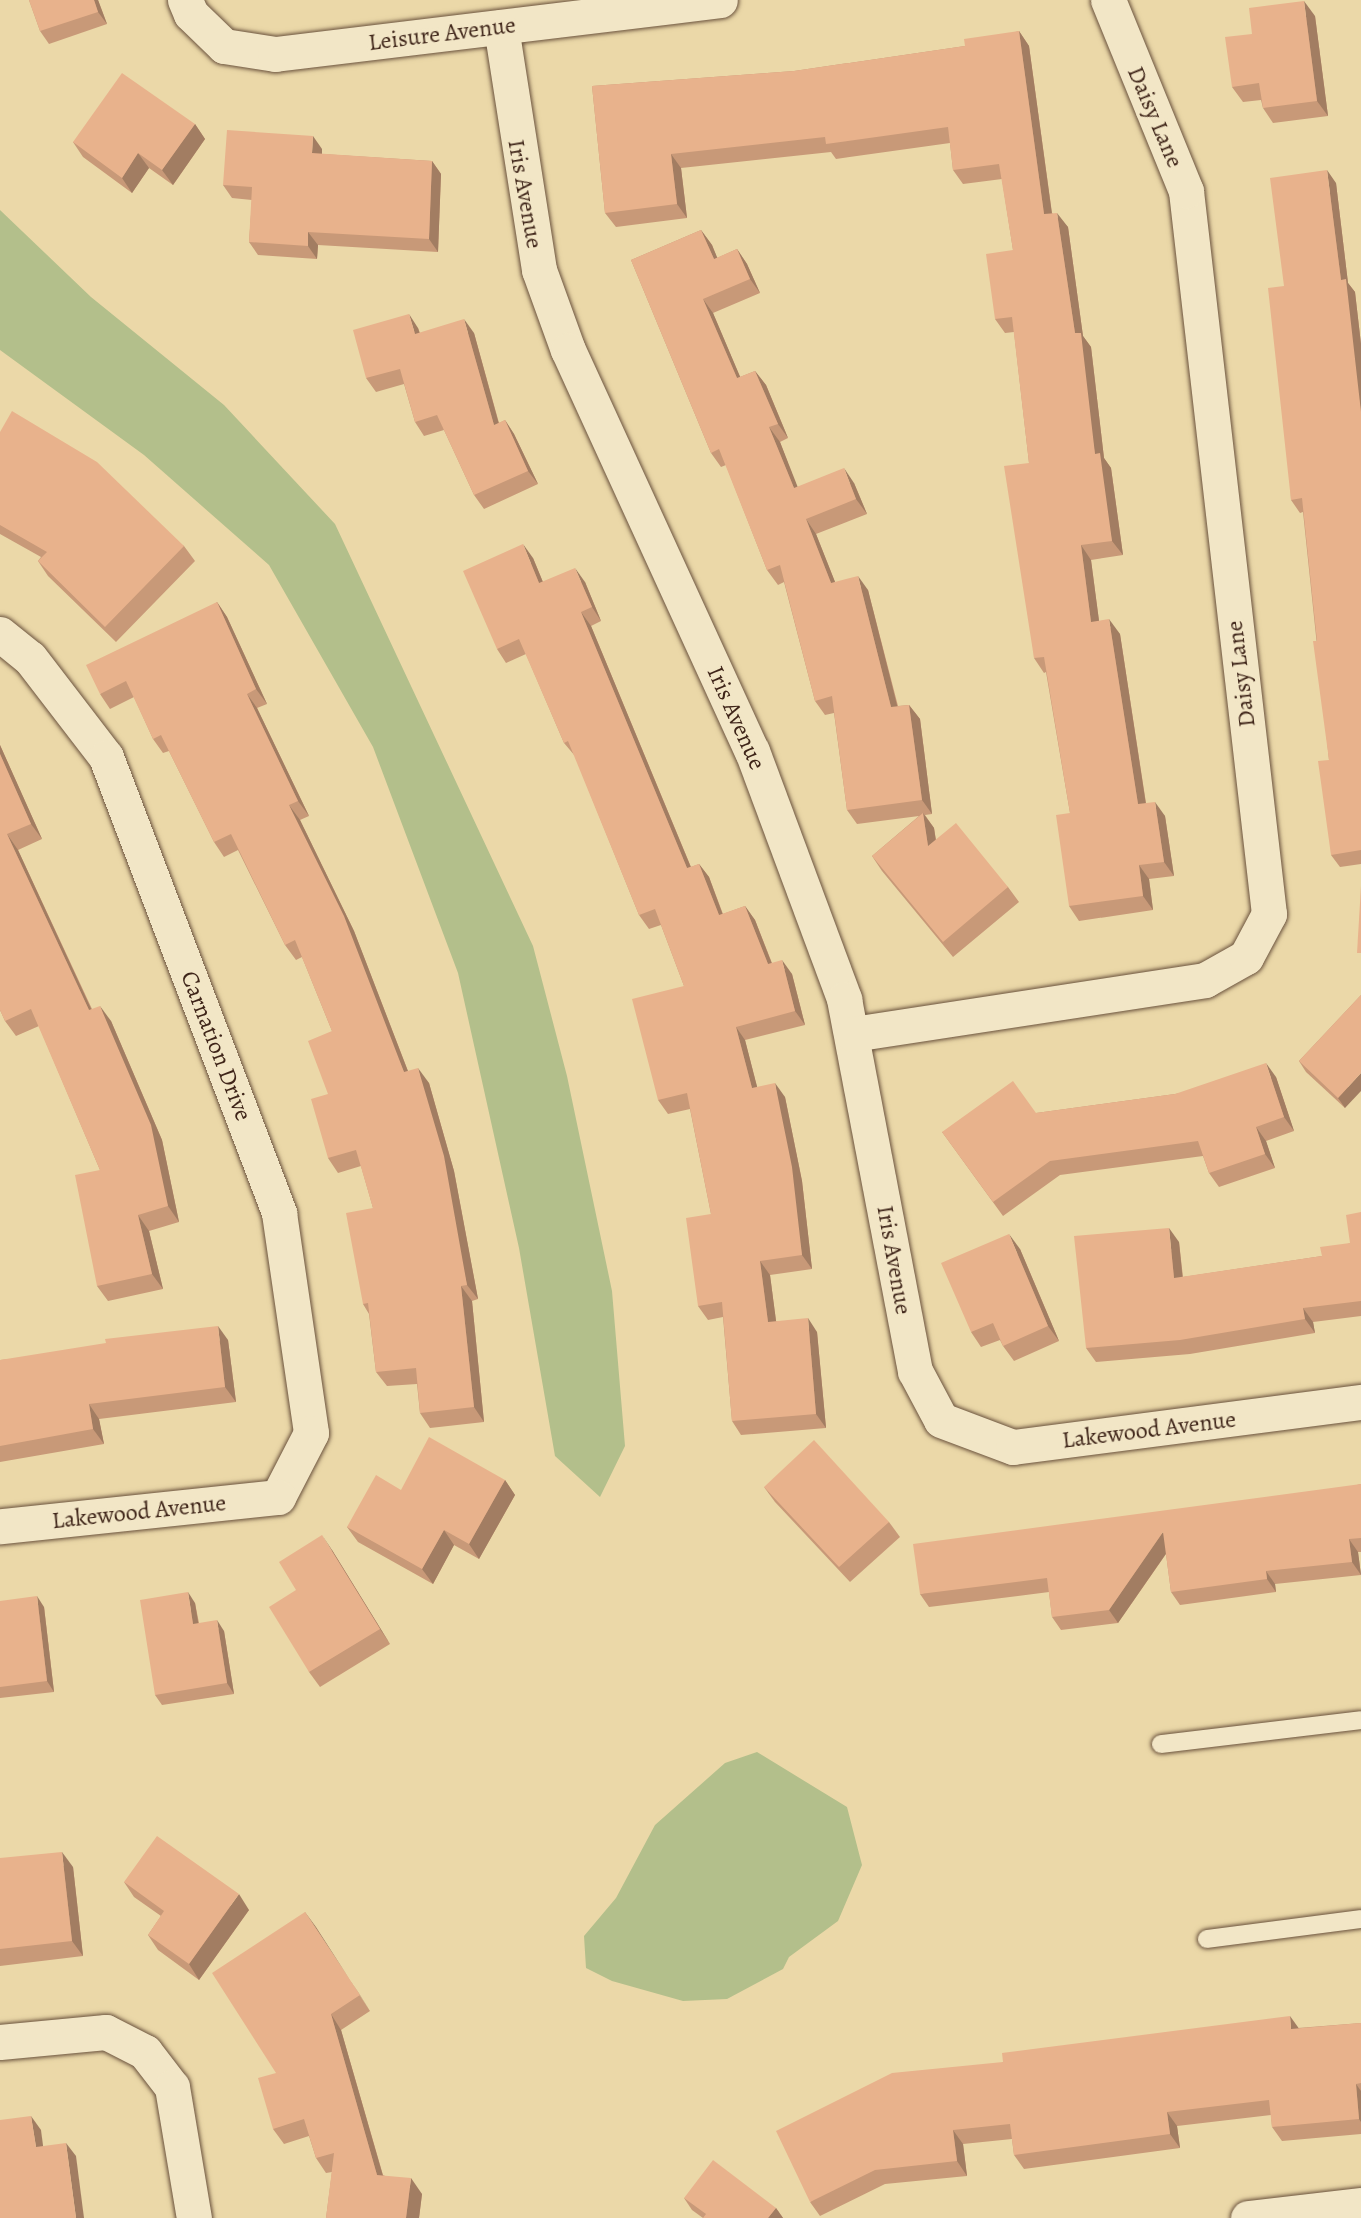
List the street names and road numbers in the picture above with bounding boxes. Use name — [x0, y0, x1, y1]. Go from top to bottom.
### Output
street label: Leisure Avenue — [367, 11, 517, 57]
street label: Daisy Lane — [1121, 62, 1189, 172]
street label: Iris Avenue — [501, 137, 549, 251]
street label: Daisy Lane — [1220, 619, 1262, 729]
street label: Iris Avenue — [700, 662, 772, 774]
street label: Carnation Drive — [174, 967, 258, 1125]
street label: Iris Avenue — [870, 1203, 918, 1317]
street label: Lakewood Avenue — [1060, 1405, 1238, 1455]
street label: Lakewood Avenue — [50, 1489, 228, 1535]

